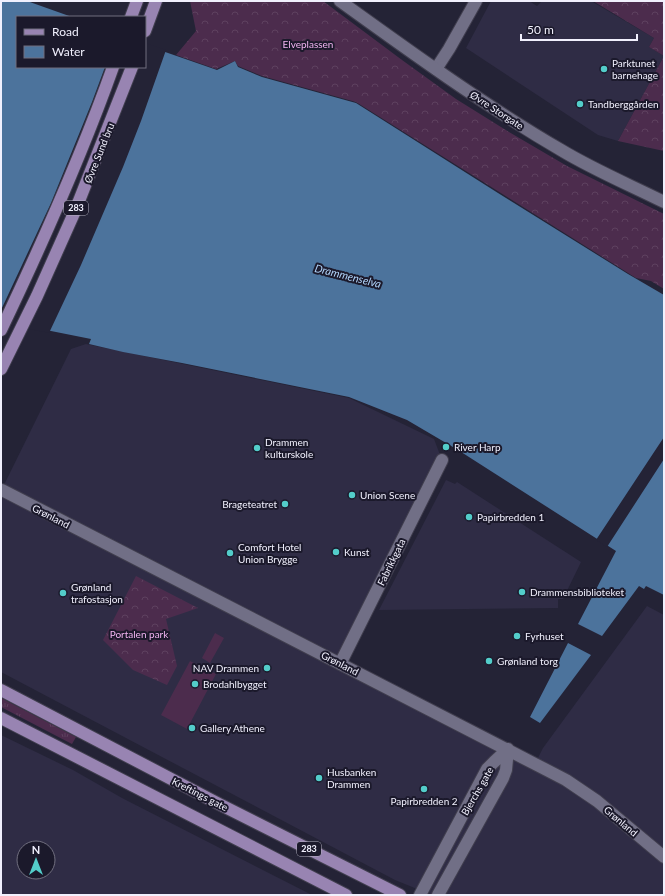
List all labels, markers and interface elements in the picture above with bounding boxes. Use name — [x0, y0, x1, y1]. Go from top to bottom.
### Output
legend — [16, 16, 146, 68]
scale bar — [521, 16, 637, 42]
text: 50 m — [527, 22, 554, 37]
text: Road — [52, 24, 79, 39]
park label: Elveplassen — [283, 38, 333, 50]
text: Water — [52, 44, 85, 59]
place label: Parktunet barnehage — [612, 57, 658, 81]
marker: Parktunet barnehage — [599, 64, 609, 74]
street label: Øvre Storgate — [468, 88, 526, 132]
place label: Tandberggården — [588, 98, 659, 110]
marker: Tandberggården — [575, 99, 585, 109]
street label: Øvre Sund bru — [81, 121, 117, 185]
road number: 283 — [64, 201, 88, 215]
water label: Drammenselva — [314, 261, 383, 290]
place label: Drammen kulturskole — [265, 436, 313, 460]
place label: River Harp — [454, 441, 501, 453]
marker: River Harp — [441, 442, 451, 452]
marker: Drammen kulturskole — [252, 443, 262, 453]
place label: Union Scene — [360, 489, 415, 501]
marker: Union Scene — [347, 490, 357, 500]
place label: Brageteatret — [222, 498, 277, 510]
marker: Brageteatret — [280, 499, 290, 509]
street label: Grønland — [30, 501, 72, 531]
place label: Papirbredden 1 — [477, 511, 544, 523]
marker: Papirbredden 1 — [464, 512, 474, 522]
street label: Fabrikkgata — [375, 537, 407, 587]
place label: Comfort Hotel Union Brygge — [238, 541, 301, 565]
place label: Kunst — [344, 546, 370, 558]
marker: Kunst — [331, 547, 341, 557]
marker: Comfort Hotel Union Brygge — [225, 548, 235, 558]
place label: Grønland trafostasjon — [71, 581, 123, 605]
place label: Drammensbiblioteket — [530, 586, 624, 598]
marker: Drammensbiblioteket — [517, 587, 527, 597]
marker: Grønland trafostasjon — [58, 588, 68, 598]
park label: Portalen park — [110, 628, 169, 640]
place label: Fyrhuset — [525, 630, 564, 642]
marker: Fyrhuset — [512, 631, 522, 641]
street label: Grønland — [319, 648, 361, 678]
place label: Grønland torg — [497, 655, 558, 667]
marker: Grønland torg — [484, 656, 494, 666]
place label: NAV Drammen — [193, 662, 259, 674]
marker: NAV Drammen — [262, 663, 272, 673]
place label: Brodahlbygget — [203, 678, 267, 690]
marker: Brodahlbygget — [190, 679, 200, 689]
place label: Gallery Athene — [200, 722, 265, 734]
marker: Gallery Athene — [187, 723, 197, 733]
street label: Bjerchs gate — [458, 765, 496, 817]
place label: Husbanken Drammen — [327, 766, 376, 790]
marker: Husbanken Drammen — [314, 773, 324, 783]
street label: Kreftings gate — [170, 775, 230, 813]
marker: Papirbredden 2 — [419, 784, 429, 794]
place label: Papirbredden 2 — [390, 795, 458, 807]
street label: Grønland — [602, 803, 640, 839]
north arrow — [16, 840, 56, 880]
road number: 283 — [297, 842, 321, 856]
text: N — [32, 843, 40, 856]

